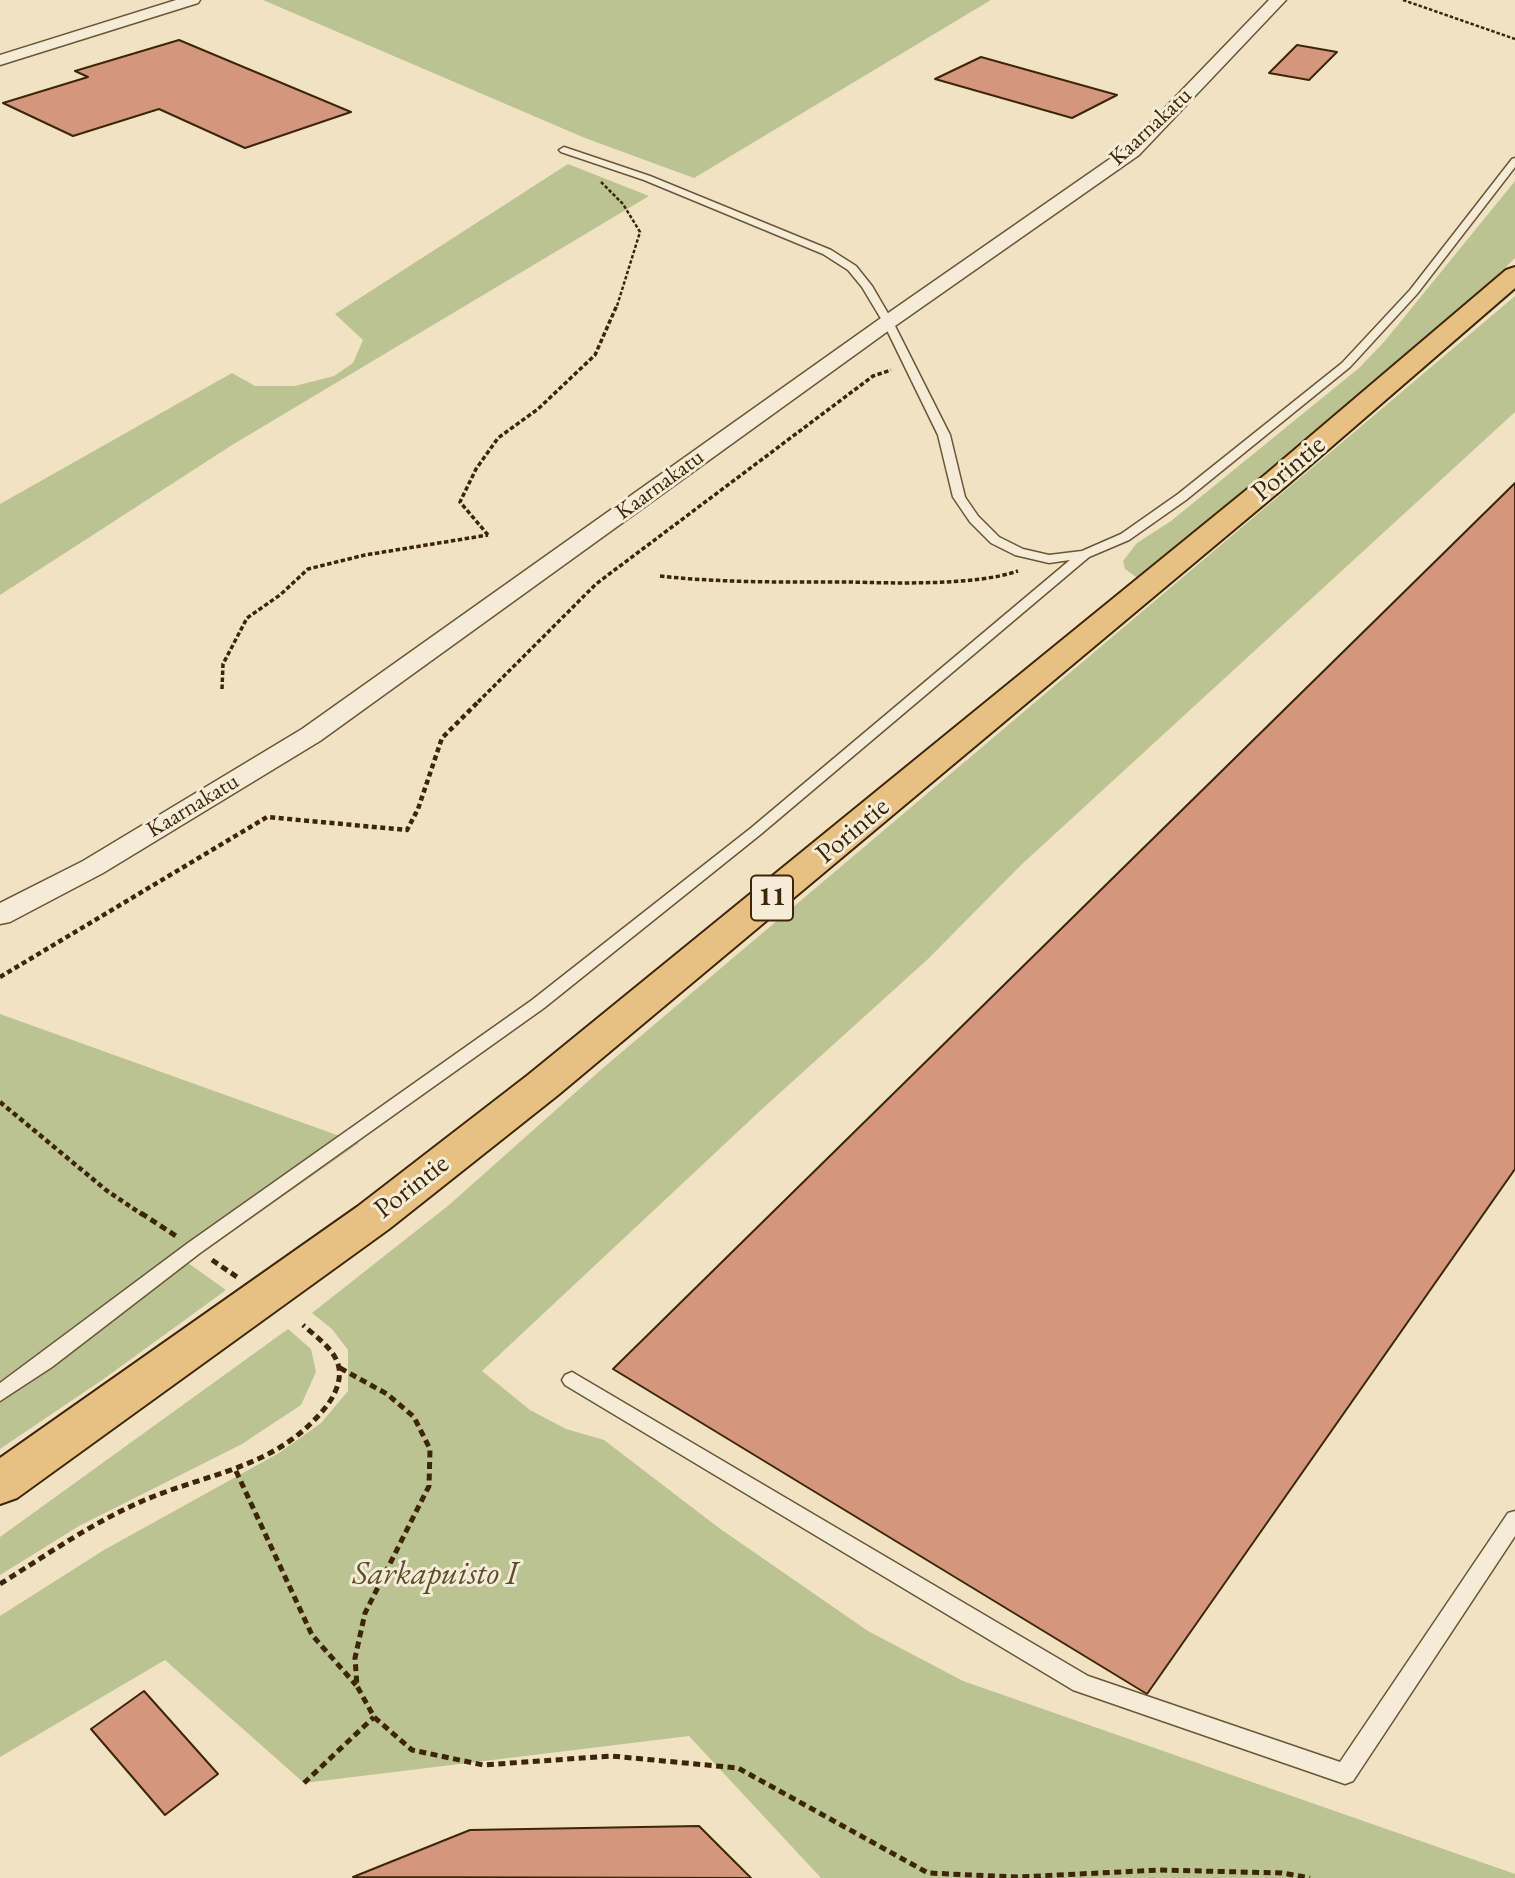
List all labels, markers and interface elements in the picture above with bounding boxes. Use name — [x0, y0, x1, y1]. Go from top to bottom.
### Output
street label: Kaarnakatu — [1104, 82, 1198, 172]
street label: Porintie — [1245, 429, 1333, 509]
street label: Kaarnakatu — [610, 444, 710, 526]
street label: Kaarnakatu — [142, 768, 244, 844]
street label: Porintie — [809, 791, 897, 871]
road number: 11 — [751, 876, 793, 920]
street label: Porintie — [368, 1147, 456, 1227]
park label: Sarkapuisto I — [352, 1555, 518, 1595]

